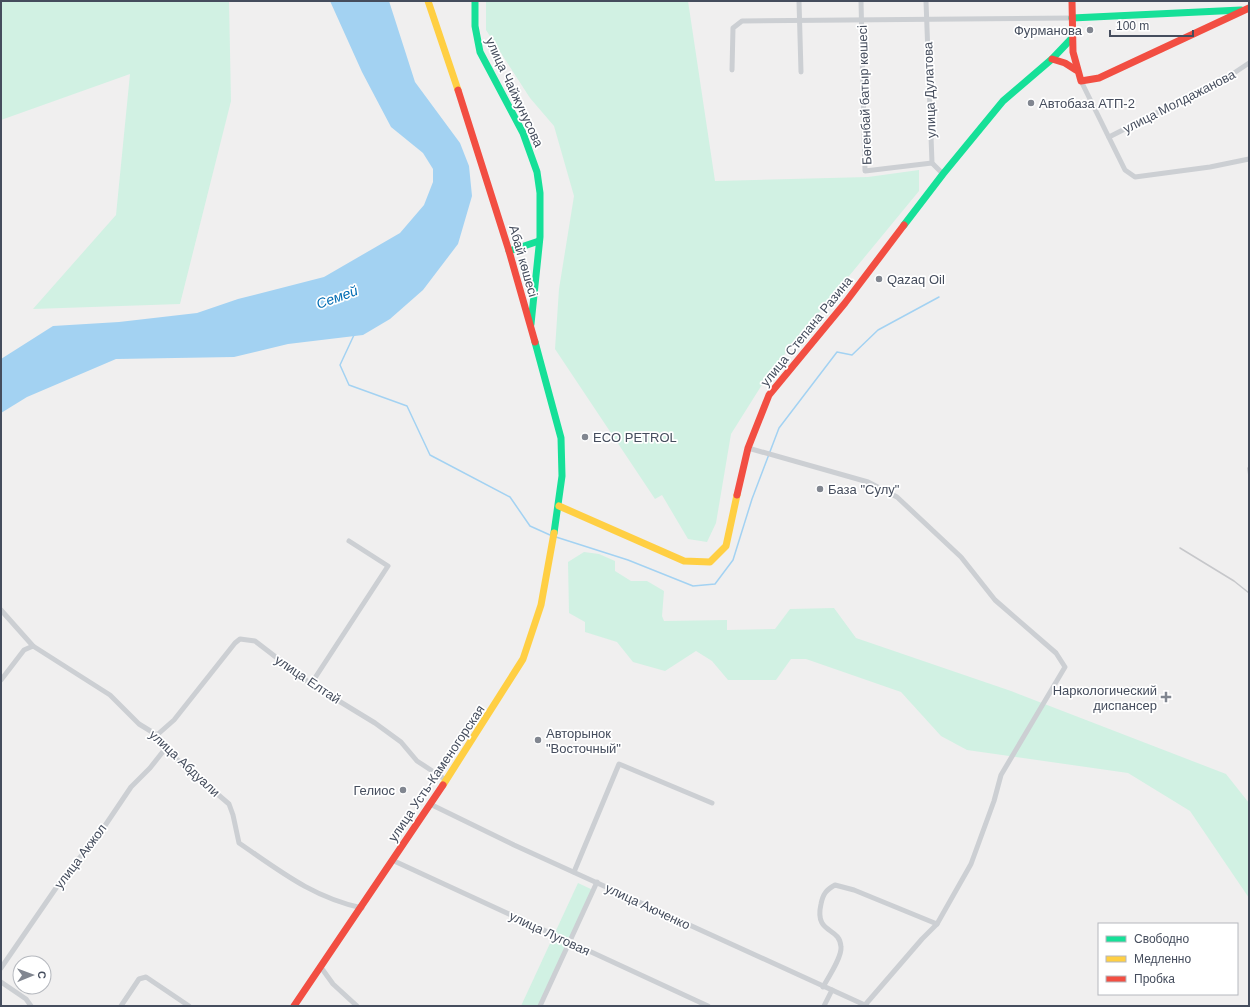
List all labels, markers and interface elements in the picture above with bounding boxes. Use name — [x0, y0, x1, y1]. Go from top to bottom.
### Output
scale bar — [1110, 12, 1193, 38]
text: 100 m — [1116, 19, 1149, 33]
place label: Фурманова — [1014, 23, 1083, 38]
street label: Бөгенбай батыр көшесі — [855, 25, 874, 165]
marker: Фурманова — [1085, 25, 1095, 35]
street label: улица Чайжунусова — [483, 35, 547, 150]
street label: улица Дулатова — [920, 41, 939, 138]
street label: улица Молдажанова — [1121, 66, 1239, 136]
place label: Автобаза АТП-2 — [1039, 96, 1135, 111]
marker: Автобаза АТП-2 — [1026, 98, 1036, 108]
street label: Абай көшесі — [506, 224, 541, 299]
place label: Qazaq Oil — [887, 272, 945, 287]
street label: улица Степана Разина — [757, 273, 856, 389]
marker: Qazaq Oil — [874, 274, 884, 284]
water label: Семей — [314, 282, 360, 312]
place label: ECO PETROL — [593, 430, 677, 445]
marker: ECO PETROL — [580, 432, 590, 442]
place label: База "Сулу" — [828, 482, 900, 497]
marker: База "Сулу" — [815, 484, 825, 494]
street label: улица Елтай — [272, 652, 343, 707]
place label: Наркологический диспансер — [1053, 683, 1157, 713]
marker: Наркологический диспансер — [1160, 691, 1172, 703]
street label: улица Усть-Каменогорская — [385, 702, 488, 844]
place label: Авторынок "Восточный" — [546, 726, 621, 756]
street label: улица Абдуали — [146, 727, 223, 800]
marker: Авторынок "Восточный" — [533, 735, 543, 745]
place label: Гелиос — [353, 783, 395, 798]
marker: Гелиос — [398, 785, 408, 795]
street label: улица Акжол — [51, 821, 110, 892]
street label: улица Аюченко — [603, 880, 693, 933]
street label: улица Луговая — [507, 908, 592, 959]
legend — [1098, 923, 1238, 995]
text: Свободно — [1134, 932, 1189, 946]
text: Медленно — [1134, 952, 1191, 966]
north arrow — [12, 955, 52, 995]
text: С — [36, 971, 48, 979]
text: Пробка — [1134, 972, 1175, 986]

